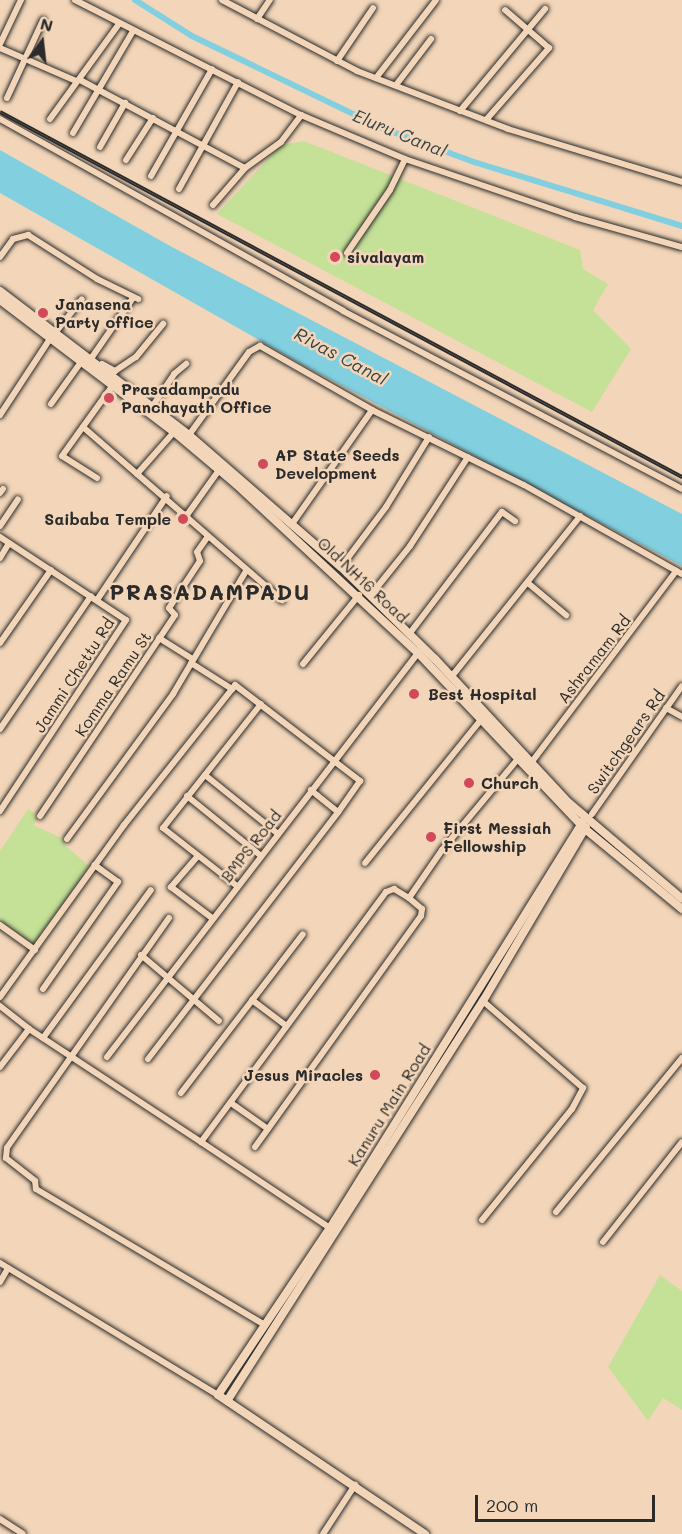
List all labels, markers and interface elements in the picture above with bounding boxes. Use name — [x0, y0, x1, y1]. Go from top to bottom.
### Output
north arrow — [12, 12, 72, 72]
text: N — [38, 12, 55, 36]
water label: Eluru Canal — [350, 104, 450, 162]
place label: sivalayam — [347, 247, 424, 267]
marker: sivalayam — [328, 250, 342, 264]
place label: Janasena Party office — [55, 294, 154, 332]
marker: Janasena Party office — [36, 306, 50, 320]
water label: Rivas Canal — [291, 323, 391, 389]
place label: Prasadampadu Panchayath Office — [121, 379, 271, 417]
marker: Prasadampadu Panchayath Office — [102, 391, 116, 405]
place label: AP State Seeds Development — [275, 445, 399, 483]
marker: AP State Seeds Development — [256, 457, 270, 471]
place label: Saibaba Temple — [44, 509, 171, 529]
marker: Saibaba Temple — [176, 512, 190, 526]
street label: Old NH16 Road — [314, 533, 412, 627]
district label: PRASADAMPADU — [109, 579, 311, 605]
street label: Ashramam Rd — [554, 611, 634, 707]
street label: Jammi Chettu Rd — [30, 614, 118, 736]
street label: Komma Ramu St — [71, 628, 155, 740]
place label: Best Hospital — [428, 684, 537, 704]
marker: Best Hospital — [405, 685, 423, 703]
street label: Switchgears Rd — [583, 686, 669, 798]
place label: Church — [481, 773, 539, 793]
marker: Church — [462, 776, 476, 790]
street label: BMPS Road — [217, 806, 285, 886]
place label: First Messiah Fellowship — [443, 818, 551, 856]
marker: First Messiah Fellowship — [424, 830, 438, 844]
street label: Kanuru Main Road — [344, 1040, 434, 1170]
place label: Jesus Miracles — [244, 1065, 363, 1085]
marker: Jesus Miracles — [368, 1068, 382, 1082]
scale bar — [478, 1483, 658, 1521]
text: 200 m — [486, 1493, 538, 1517]

